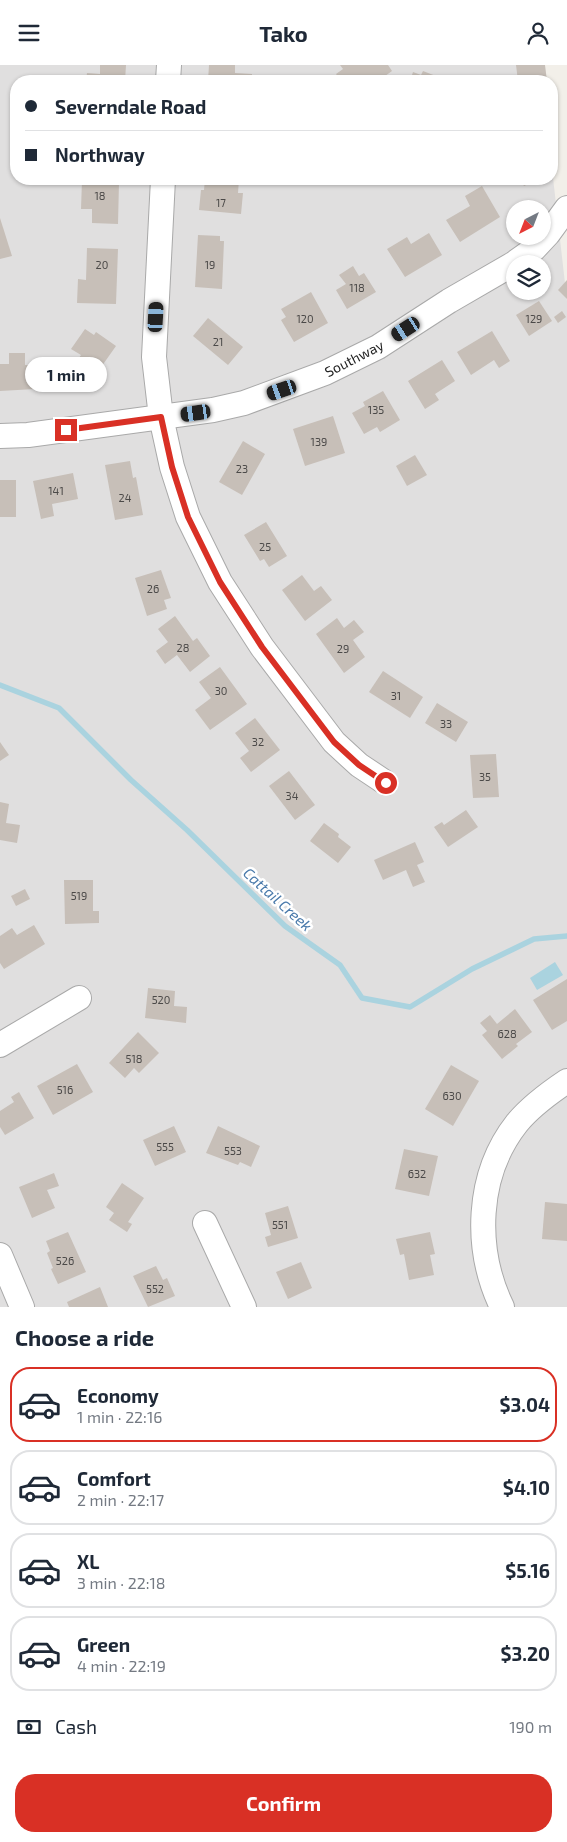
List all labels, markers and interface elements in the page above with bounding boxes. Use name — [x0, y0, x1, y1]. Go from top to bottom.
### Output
icon: menu — [15, 19, 43, 47]
icon: person — [524, 19, 552, 47]
text: Tako — [259, 20, 308, 46]
text: Severndale Road — [55, 95, 206, 118]
text: Northway — [55, 143, 145, 166]
house number: 18 — [94, 189, 106, 202]
house number: 17 — [216, 196, 226, 209]
north arrow — [506, 200, 551, 245]
map controls — [506, 200, 551, 300]
button: layers — [506, 255, 551, 300]
house number: 20 — [96, 258, 108, 271]
house number: 19 — [205, 258, 215, 271]
house number: 118 — [349, 281, 365, 294]
car — [147, 302, 164, 332]
house number: 120 — [296, 312, 314, 325]
house number: 129 — [526, 312, 542, 325]
car — [389, 315, 422, 343]
house number: 21 — [213, 335, 223, 348]
street label: Southway — [322, 336, 387, 380]
callout: 1 min — [25, 357, 107, 393]
text: 1 min — [47, 365, 85, 384]
car — [265, 378, 298, 402]
car — [180, 403, 211, 423]
house number: 135 — [368, 403, 384, 416]
route end — [55, 419, 77, 441]
house number: 139 — [311, 435, 327, 448]
house number: 23 — [236, 462, 248, 475]
house number: 141 — [48, 484, 64, 497]
house number: 24 — [119, 491, 132, 504]
house number: 25 — [259, 540, 271, 553]
house number: 26 — [147, 582, 159, 595]
house number: 28 — [177, 641, 189, 654]
house number: 29 — [337, 642, 349, 655]
house number: 30 — [215, 684, 227, 697]
house number: 31 — [391, 689, 401, 702]
house number: 33 — [440, 717, 452, 730]
house number: 32 — [252, 735, 264, 748]
house number: 35 — [479, 770, 491, 783]
route start — [375, 772, 397, 794]
house number: 34 — [286, 789, 299, 802]
water label: Cattail Creek — [240, 863, 316, 935]
house number: 519 — [71, 889, 87, 902]
house number: 520 — [152, 993, 170, 1006]
house number: 628 — [497, 1027, 517, 1040]
house number: 518 — [126, 1052, 142, 1065]
house number: 516 — [57, 1083, 73, 1096]
house number: 630 — [442, 1089, 462, 1102]
house number: 555 — [156, 1140, 174, 1153]
house number: 553 — [224, 1144, 242, 1157]
house number: 632 — [408, 1167, 426, 1180]
house number: 551 — [272, 1218, 288, 1231]
house number: 526 — [56, 1254, 74, 1267]
house number: 552 — [146, 1282, 164, 1295]
text: Choose a ride — [15, 1324, 154, 1350]
icon: car — [17, 1382, 62, 1427]
text: Economy — [77, 1384, 159, 1407]
text: $3.04 — [499, 1393, 550, 1416]
text: 1 min · 22:16 — [77, 1407, 162, 1426]
icon: car — [17, 1465, 62, 1510]
text: Comfort — [77, 1467, 151, 1490]
text: $4.10 — [503, 1476, 550, 1499]
text: 2 min · 22:17 — [77, 1490, 164, 1509]
icon: car — [17, 1548, 62, 1593]
text: XL — [77, 1550, 99, 1573]
text: $5.16 — [505, 1559, 550, 1582]
text: 3 min · 22:18 — [77, 1573, 166, 1592]
icon: car — [17, 1631, 62, 1676]
text: Green — [77, 1633, 130, 1656]
text: $3.20 — [501, 1642, 550, 1665]
text: 4 min · 22:19 — [77, 1656, 166, 1675]
icon: cash — [15, 1713, 43, 1741]
text: Cash — [55, 1715, 97, 1738]
text: 190 m — [509, 1717, 552, 1736]
button: Confirm — [15, 1774, 552, 1832]

